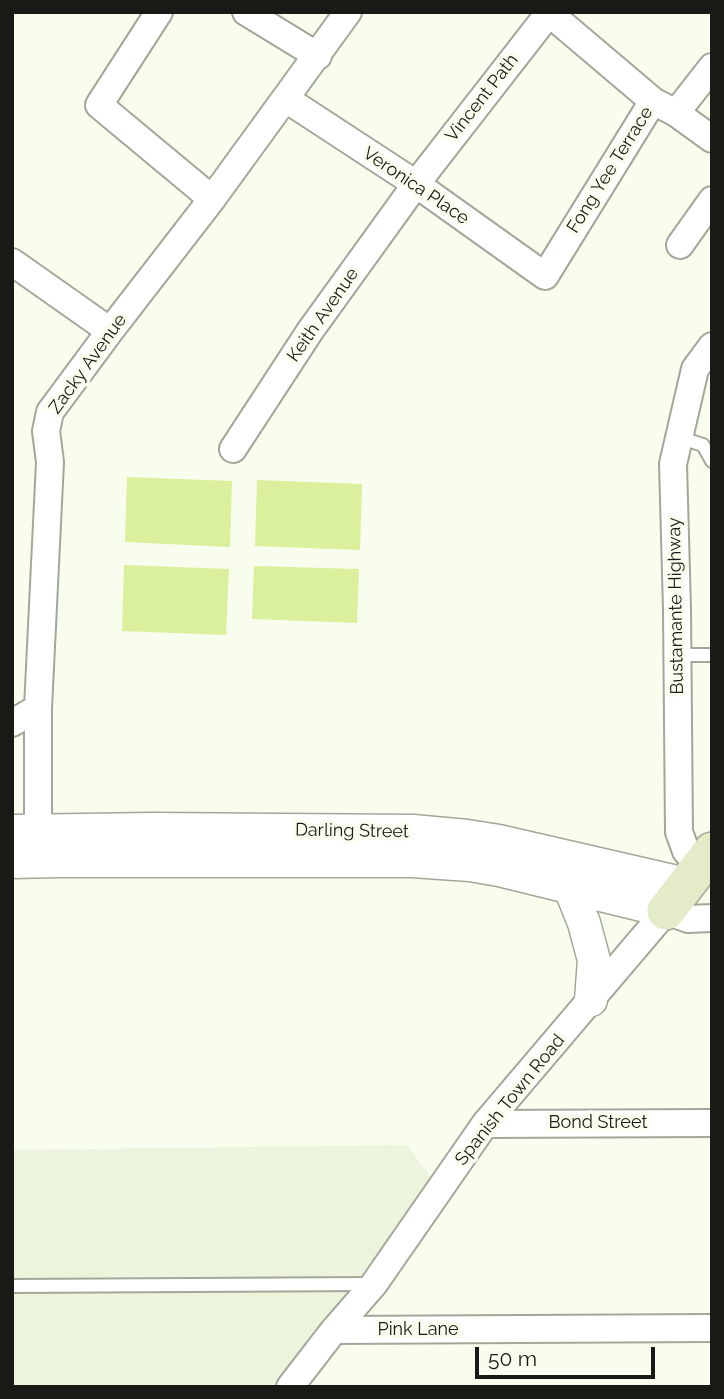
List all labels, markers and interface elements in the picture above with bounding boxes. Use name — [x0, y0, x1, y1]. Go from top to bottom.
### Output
street label: Vincent Path — [441, 50, 523, 146]
street label: Fong Yee Terrace — [562, 103, 658, 237]
street label: Veronica Place — [359, 143, 473, 229]
street label: Keith Avenue — [283, 264, 363, 366]
street label: Zacky Avenue — [45, 310, 131, 418]
street label: Bustamante Highway — [664, 517, 688, 695]
street label: Darling Street — [295, 819, 409, 843]
street label: Spanish Town Road — [451, 1030, 569, 1170]
street label: Bond Street — [549, 1112, 647, 1134]
street label: Pink Lane — [377, 1319, 459, 1341]
scale bar — [479, 1332, 659, 1376]
text: 50 m — [488, 1346, 537, 1371]

